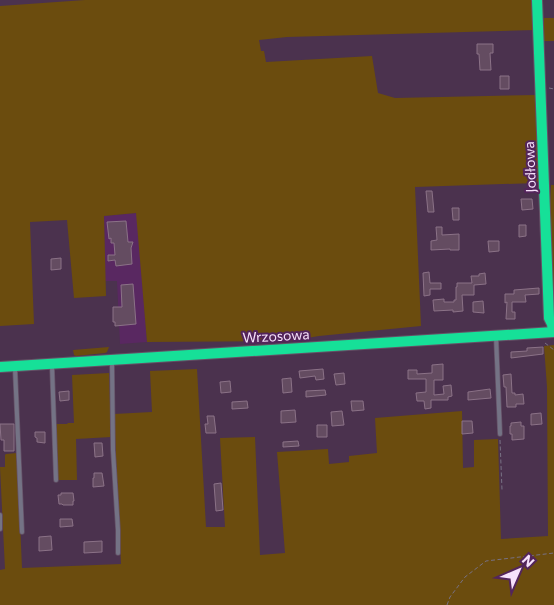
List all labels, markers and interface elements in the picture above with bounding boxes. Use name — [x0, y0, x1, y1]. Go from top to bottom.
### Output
street label: Jodłowa — [520, 141, 539, 193]
street label: Wrzosowa — [242, 325, 310, 346]
north arrow — [494, 545, 544, 595]
text: N — [519, 551, 538, 570]

